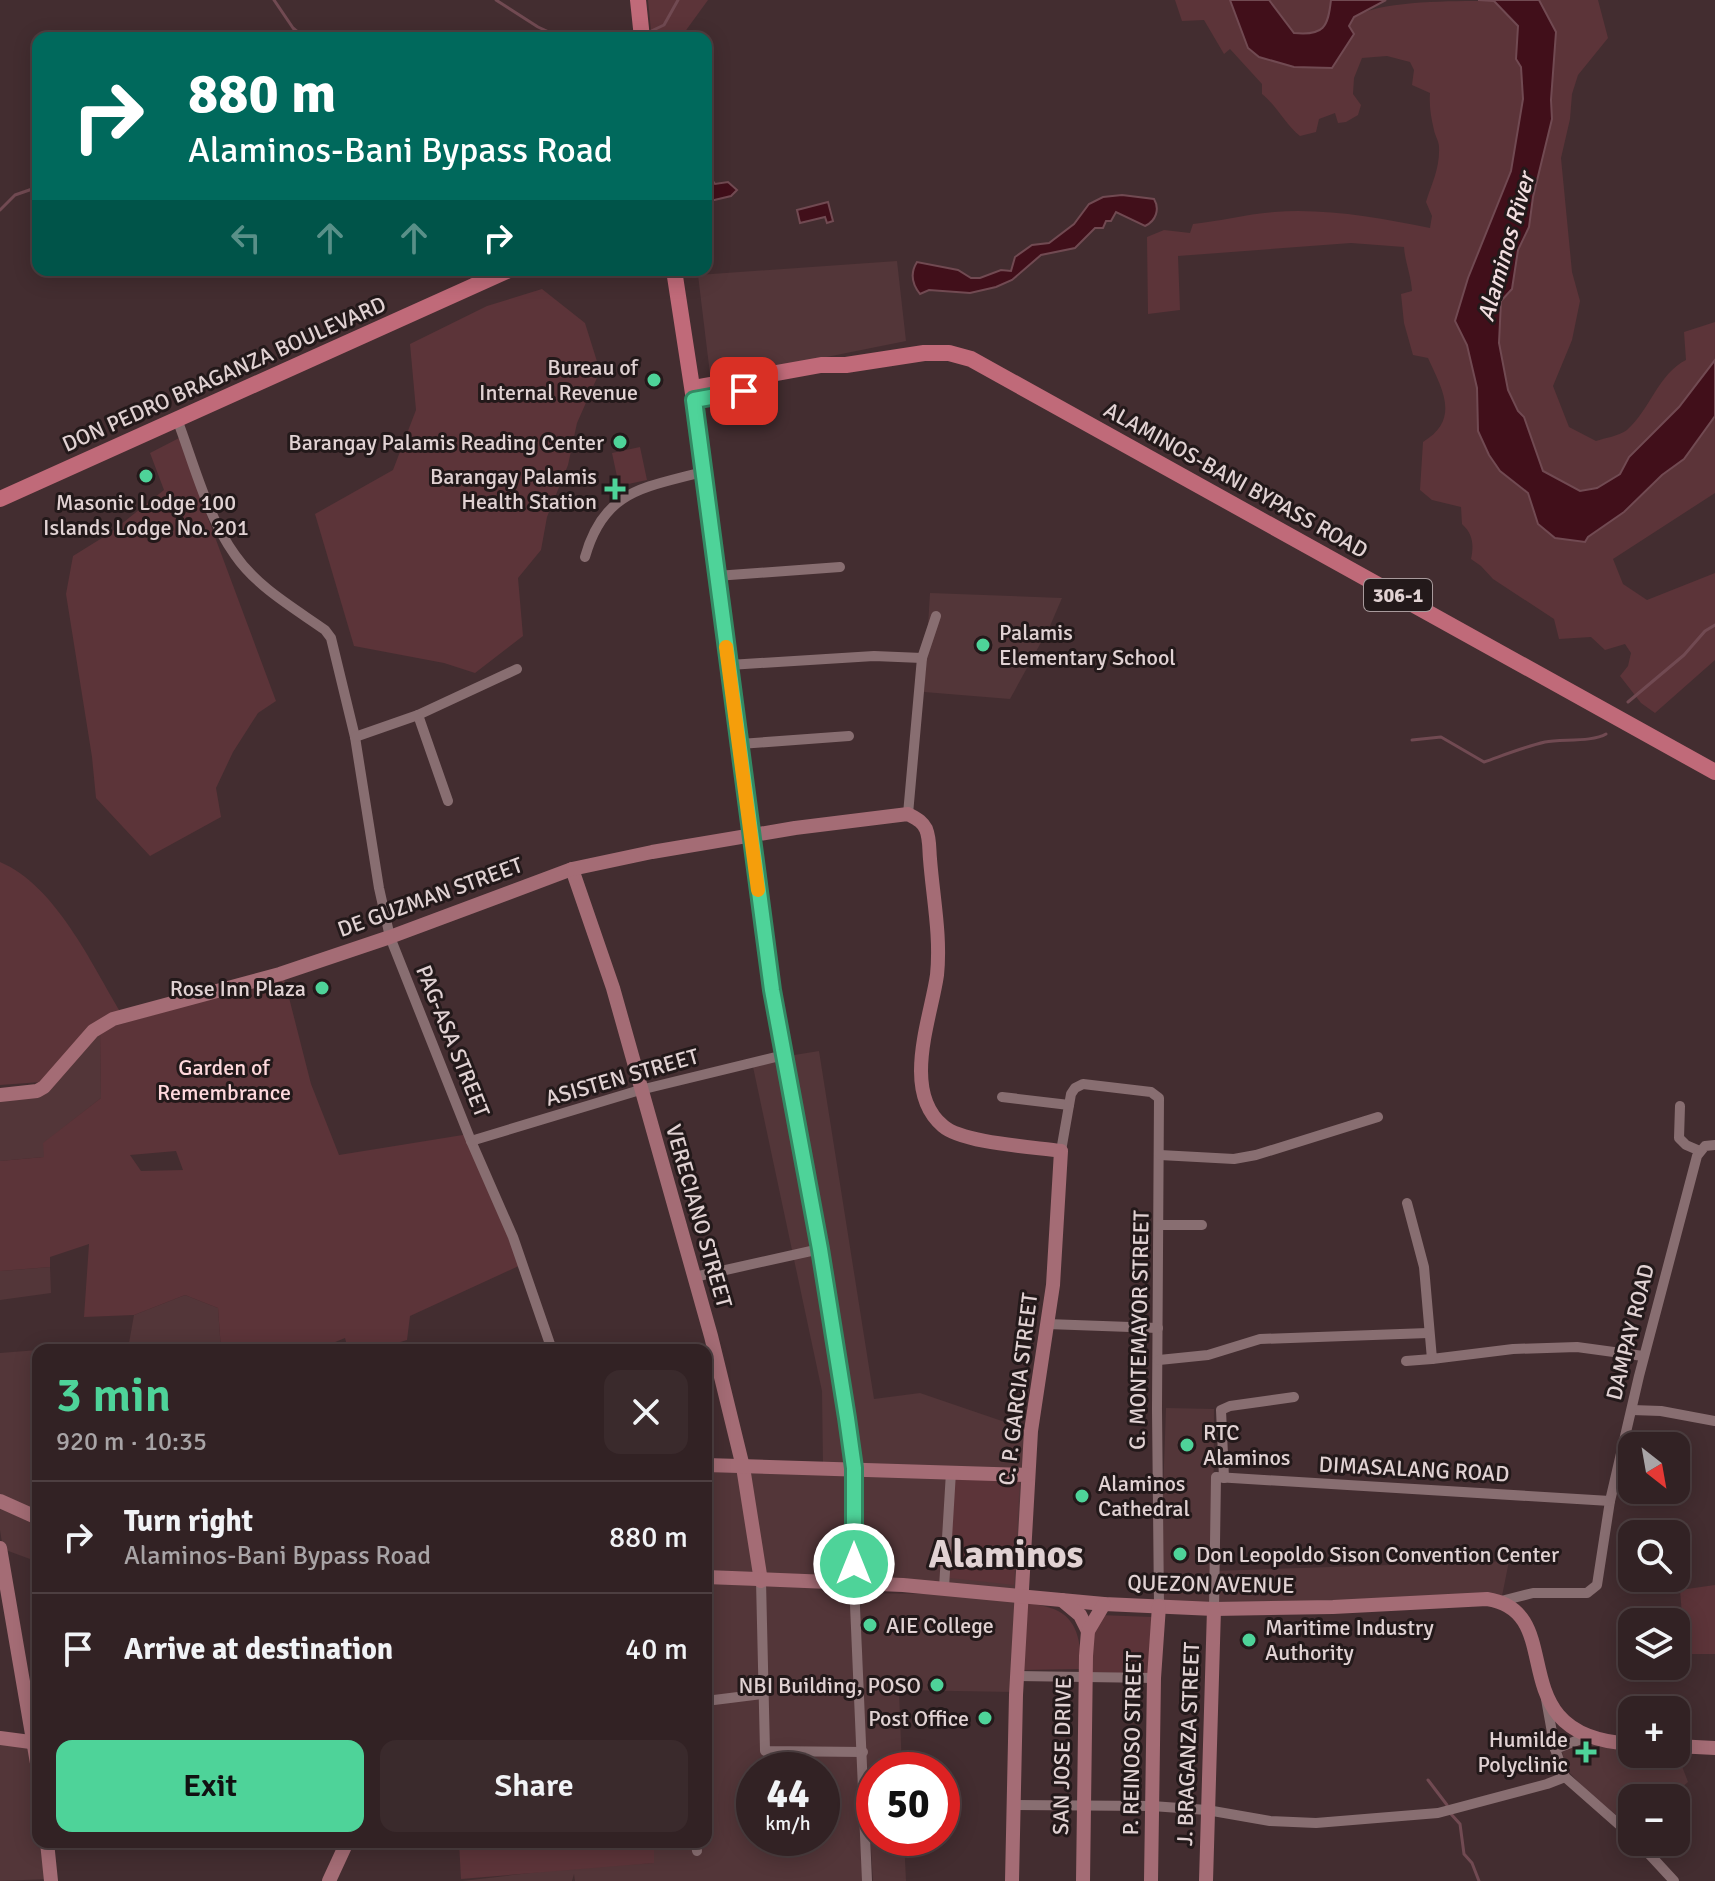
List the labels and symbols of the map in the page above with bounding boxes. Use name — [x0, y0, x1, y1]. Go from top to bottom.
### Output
water label: Alaminos River — [1471, 166, 1542, 325]
street label: DON PEDRO BRAGANZA BOULEVARD — [58, 290, 390, 458]
place label: Bureau of Internal Revenue — [479, 354, 640, 406]
pin — [710, 357, 778, 425]
marker: Bureau of Internal Revenue — [645, 371, 663, 389]
street label: ALAMINOS-BANI BYPASS ROAD — [1099, 396, 1373, 564]
place label: Barangay Palamis Reading Center — [288, 429, 604, 456]
marker: Barangay Palamis Reading Center — [611, 433, 629, 451]
place label: Barangay Palamis Health Station — [430, 463, 597, 515]
marker: Masonic Lodge 100 Islands Lodge No. 201 — [137, 467, 155, 485]
marker: Barangay Palamis Health Station — [604, 478, 626, 500]
place label: Masonic Lodge 100 Islands Lodge No. 201 — [43, 489, 249, 541]
road number: 306-1 — [1364, 579, 1432, 611]
place label: Palamis Elementary School — [999, 619, 1176, 671]
marker: Palamis Elementary School — [974, 636, 992, 654]
street label: DE GUZMAN STREET — [334, 851, 526, 943]
street label: PAG-ASA STREET — [410, 961, 496, 1121]
place label: Rose Inn Plaza — [170, 975, 306, 1002]
marker: Rose Inn Plaza — [313, 979, 331, 997]
street label: ASISTEN STREET — [542, 1042, 702, 1112]
park label: Garden of Remembrance — [157, 1054, 291, 1106]
street label: VERECIANO STREET — [660, 1121, 738, 1311]
street label: G. MONTEMAYOR STREET — [1123, 1210, 1155, 1450]
street label: DAMPAY ROAD — [1600, 1261, 1660, 1403]
street label: C. P. GARCIA STREET — [993, 1291, 1043, 1487]
place label: RTC Alaminos — [1203, 1419, 1290, 1471]
north arrow — [1618, 1432, 1690, 1504]
marker: RTC Alaminos — [1178, 1436, 1196, 1454]
street label: DIMASALANG ROAD — [1318, 1451, 1510, 1487]
place label: Alaminos Cathedral — [1098, 1470, 1190, 1522]
marker: Alaminos Cathedral — [1073, 1487, 1091, 1505]
position arrow — [812, 1522, 896, 1606]
district label: Alaminos — [929, 1531, 1083, 1578]
place label: Don Leopoldo Sison Convention Center — [1196, 1541, 1559, 1568]
marker: Don Leopoldo Sison Convention Center — [1171, 1545, 1189, 1563]
street label: QUEZON AVENUE — [1127, 1569, 1295, 1599]
place label: AIE College — [886, 1612, 994, 1639]
place label: Maritime Industry Authority — [1265, 1614, 1435, 1666]
marker: AIE College — [861, 1616, 879, 1634]
marker: Maritime Industry Authority — [1240, 1631, 1258, 1649]
street label: J. BRAGANZA STREET — [1171, 1641, 1205, 1847]
street label: P. REINOSO STREET — [1117, 1650, 1147, 1836]
place label: NBI Building, POSO — [738, 1672, 921, 1699]
marker: NBI Building, POSO — [928, 1676, 946, 1694]
street label: SAN JOSE DRIVE — [1047, 1677, 1077, 1835]
place label: Post Office — [868, 1705, 969, 1732]
marker: Post Office — [976, 1709, 994, 1727]
place label: Humilde Polyclinic — [1477, 1726, 1568, 1778]
marker: Humilde Polyclinic — [1575, 1741, 1597, 1763]
speed limit sign: 50 — [856, 1752, 960, 1856]

